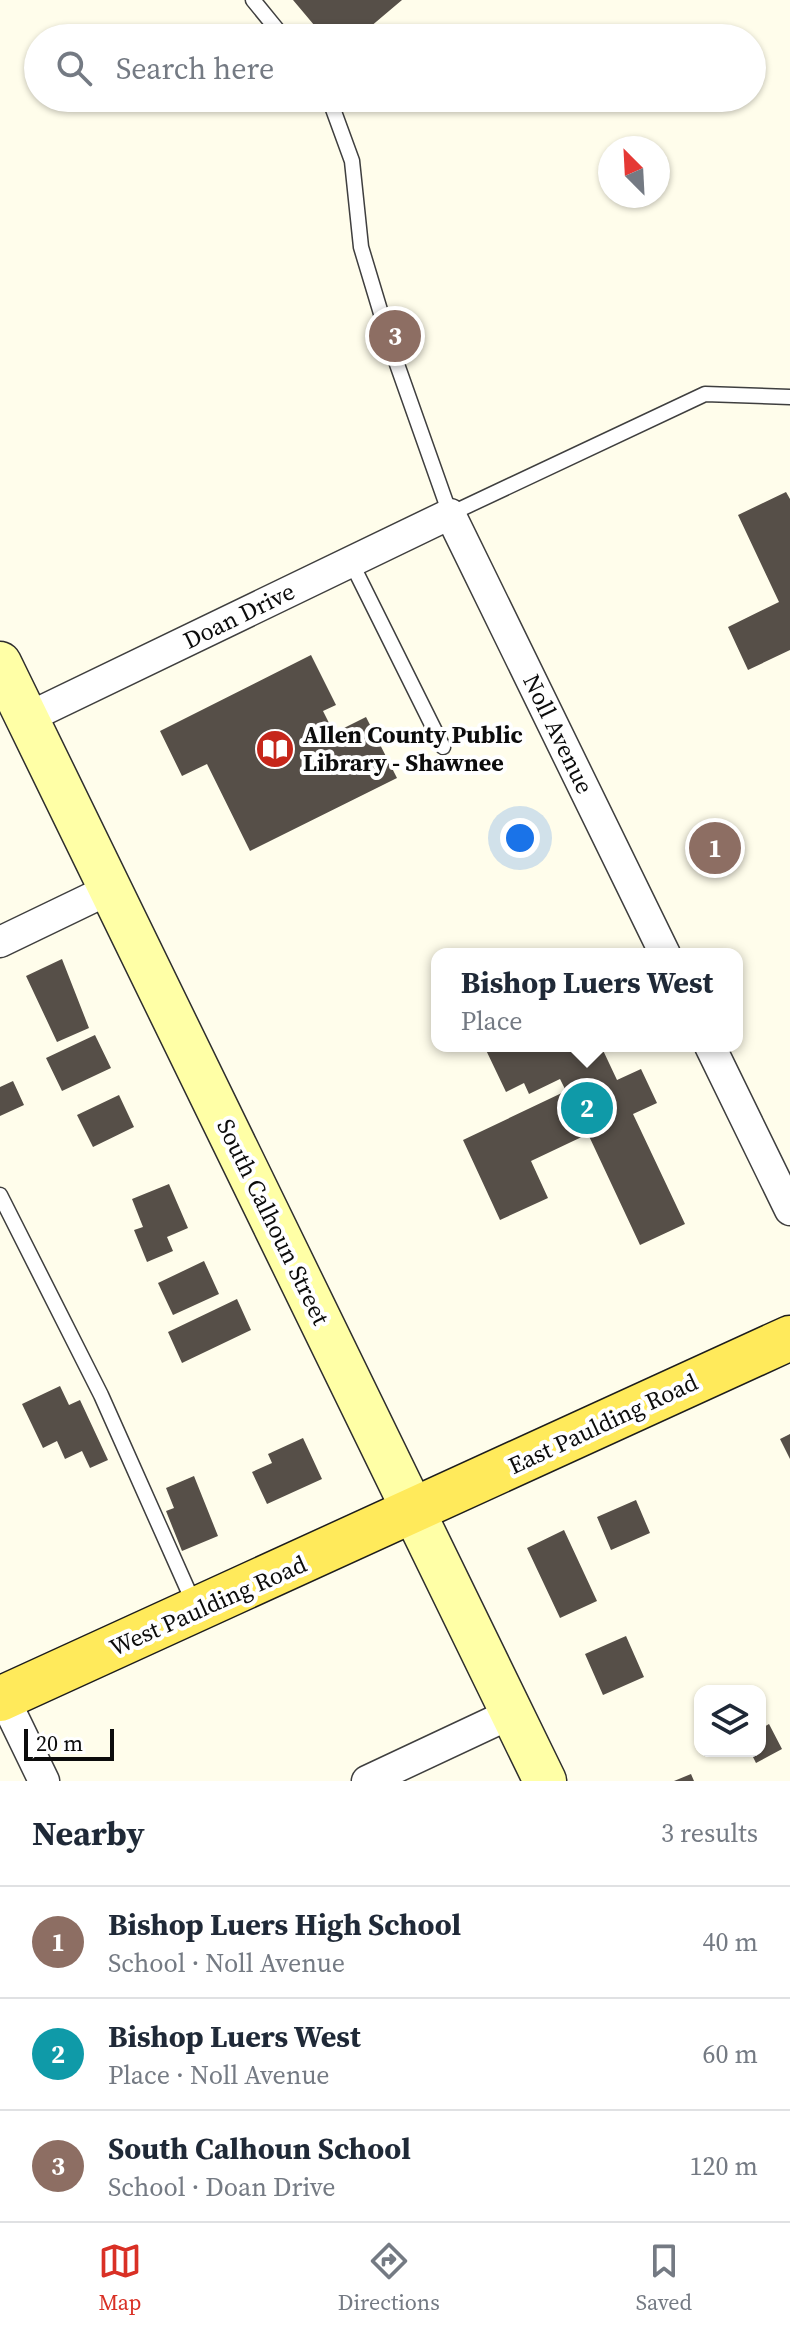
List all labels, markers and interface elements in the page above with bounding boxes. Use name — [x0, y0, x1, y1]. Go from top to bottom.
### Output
search box — [24, 24, 766, 112]
icon: search — [52, 46, 96, 90]
text: Search here — [116, 48, 274, 89]
north arrow — [598, 136, 670, 208]
pin: 3 — [369, 306, 421, 366]
street label: Doan Drive — [177, 574, 300, 657]
street label: Noll Avenue — [515, 669, 602, 799]
place label: Allen County Public Library - Shawnee — [303, 718, 523, 779]
library icon: Allen County Public Library - Shawnee — [254, 728, 296, 770]
your location — [500, 818, 540, 858]
pin: 1 — [689, 818, 741, 878]
popup — [431, 948, 743, 1052]
text: Bishop Luers West — [461, 962, 713, 1003]
text: Place — [461, 1003, 523, 1039]
pin: 2 — [561, 1078, 613, 1138]
street label: South Calhoun Street — [209, 1113, 338, 1330]
street label: East Paulding Road — [503, 1365, 703, 1482]
street label: West Paulding Road — [104, 1547, 312, 1664]
map controls — [694, 1685, 766, 1757]
button: layers — [694, 1685, 766, 1757]
scale bar — [24, 1725, 114, 1761]
text: 20 m — [36, 1728, 83, 1758]
text: Nearby — [32, 1810, 145, 1856]
text: 3 results — [661, 1815, 758, 1851]
text: Bishop Luers High School — [108, 1904, 461, 1945]
text: 1 — [51, 1924, 65, 1960]
text: 40 m — [703, 1924, 758, 1960]
text: School · Noll Avenue — [108, 1945, 345, 1981]
text: Bishop Luers West — [108, 2016, 361, 2057]
text: 2 — [51, 2036, 65, 2072]
text: 60 m — [703, 2036, 758, 2072]
text: Place · Noll Avenue — [108, 2057, 330, 2093]
text: South Calhoun School — [108, 2128, 411, 2169]
text: 3 — [51, 2148, 65, 2184]
text: 120 m — [690, 2148, 758, 2184]
text: School · Doan Drive — [108, 2169, 336, 2205]
tab: Map — [98, 2239, 142, 2317]
tab: Directions — [338, 2239, 440, 2317]
tab: Saved — [636, 2239, 692, 2317]

